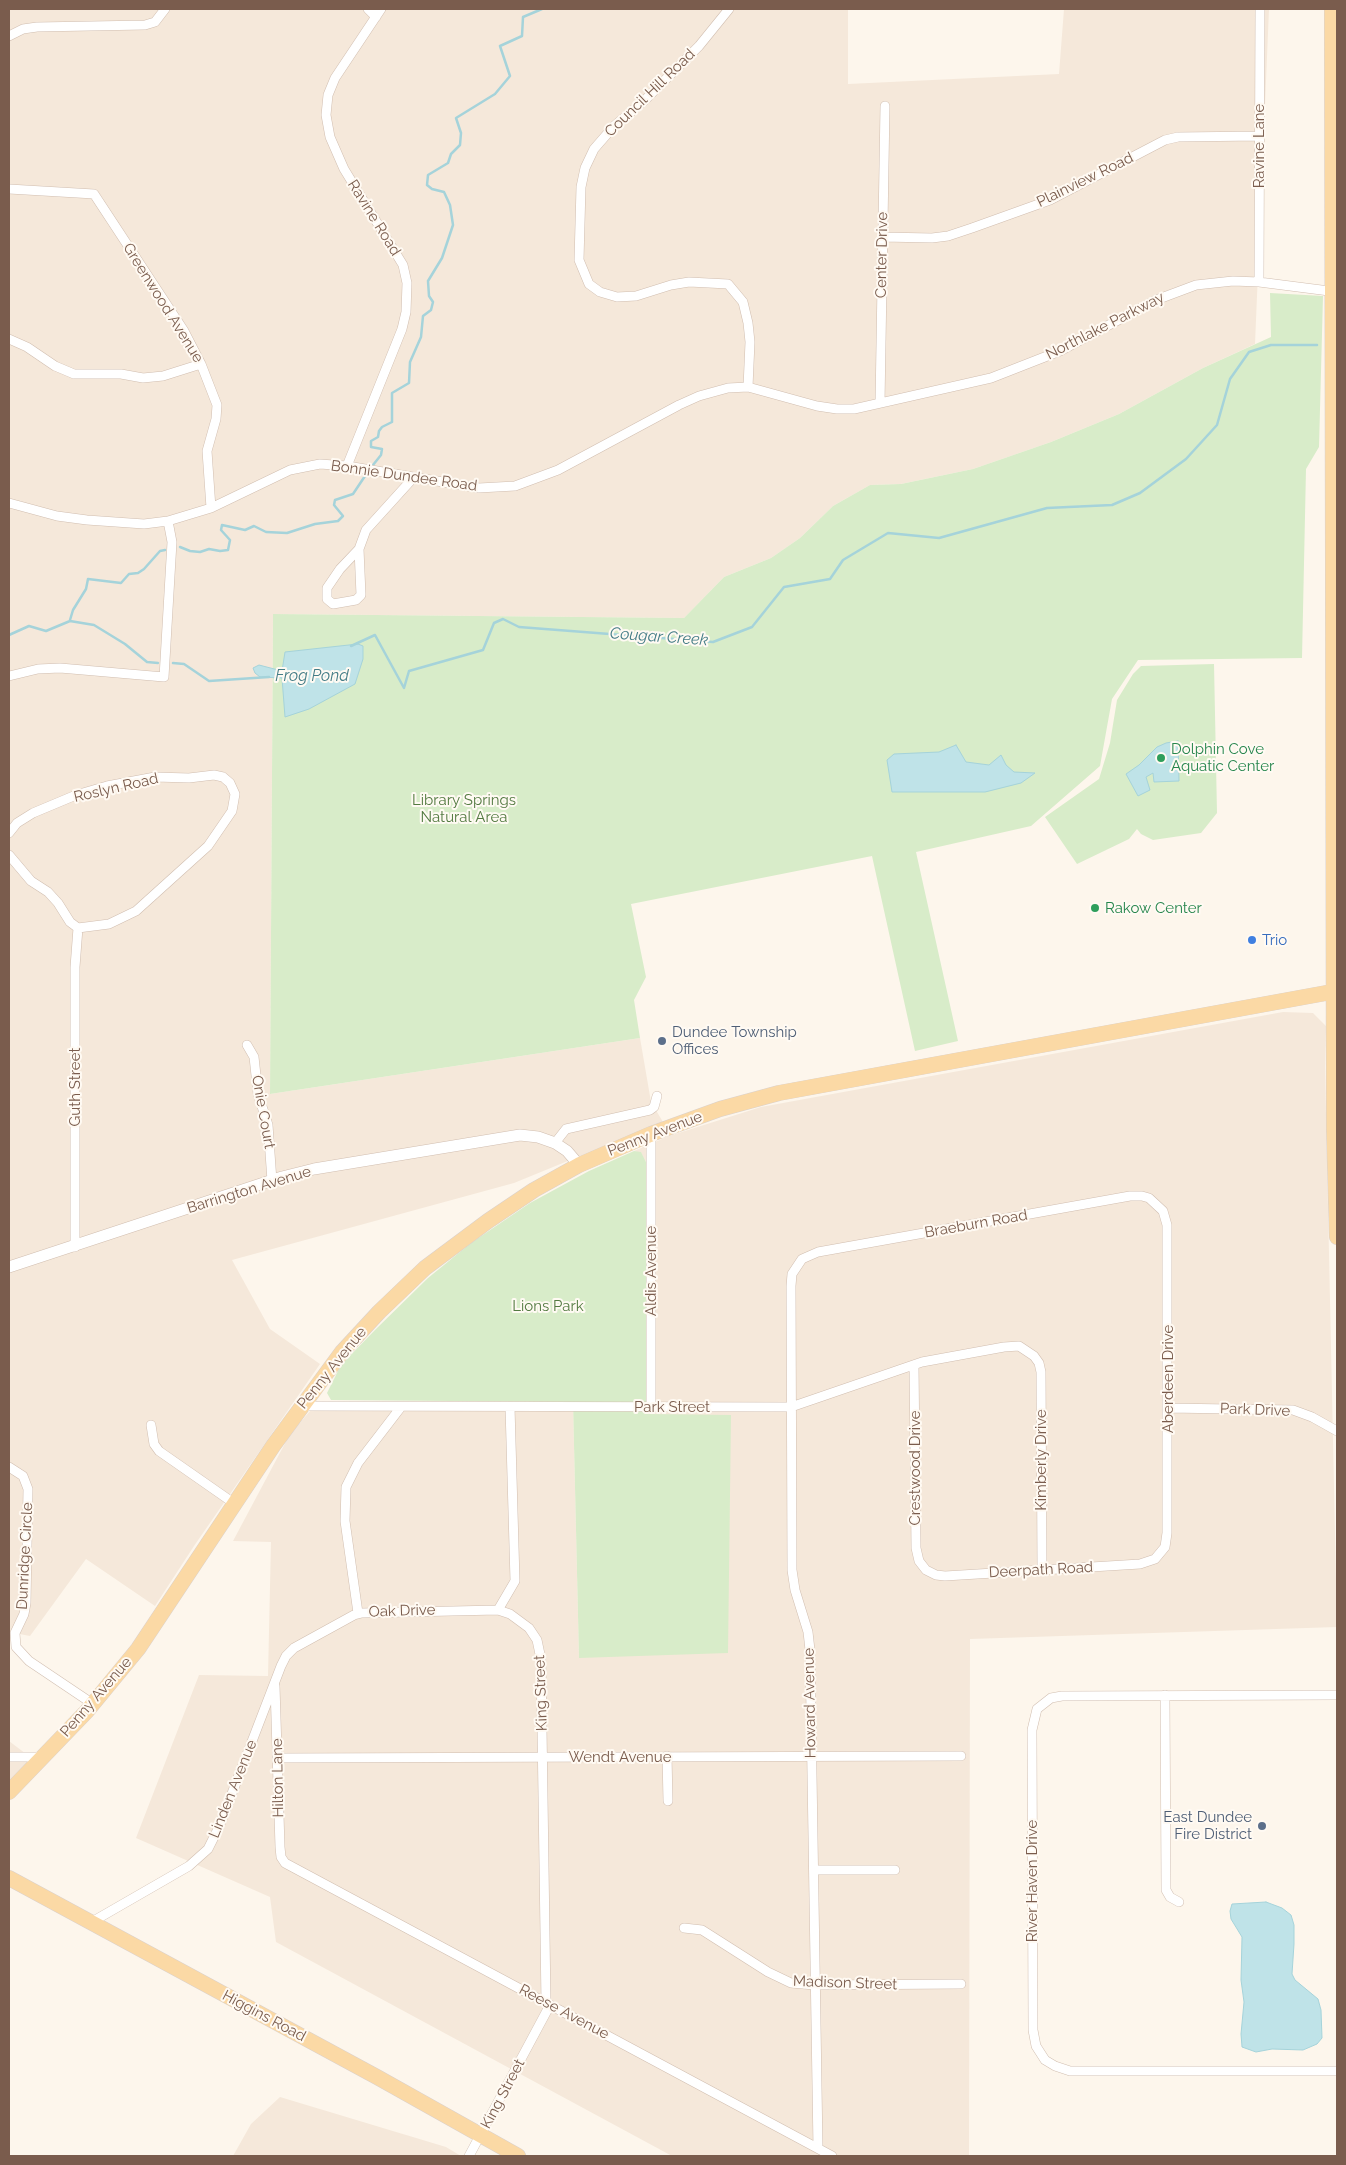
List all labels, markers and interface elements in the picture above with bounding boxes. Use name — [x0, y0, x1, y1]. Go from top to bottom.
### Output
street label: Council Hill Road — [601, 45, 699, 141]
street label: Ravine Lane — [1250, 104, 1268, 188]
street label: Plainview Road — [1034, 149, 1136, 211]
street label: Ravine Road — [344, 177, 404, 259]
street label: Center Drive — [872, 212, 892, 298]
street label: Greenwood Avenue — [119, 240, 207, 366]
street label: Northlake Parkway — [1043, 288, 1167, 364]
street label: Bonnie Dundee Road — [330, 457, 478, 495]
water label: Cougar Creek — [609, 624, 709, 650]
water label: Frog Pond — [275, 666, 349, 686]
place label: Dolphin Cove Aquatic Center — [1171, 740, 1274, 775]
marker: Dolphin Cove Aquatic Center — [1155, 752, 1167, 764]
street label: Roslyn Road — [72, 770, 160, 806]
park label: Library Springs Natural Area — [412, 791, 516, 826]
place label: Rakow Center — [1105, 899, 1202, 917]
marker: Rakow Center — [1089, 902, 1101, 914]
place label: Trio — [1262, 931, 1287, 949]
marker: Trio — [1246, 934, 1258, 946]
place label: Dundee Township Offices — [672, 1023, 797, 1058]
marker: Dundee Township Offices — [656, 1035, 668, 1047]
street label: Guth Street — [66, 1048, 84, 1126]
street label: Onie Court — [248, 1074, 278, 1150]
street label: Penny Avenue — [605, 1108, 705, 1160]
street label: Barrington Avenue — [185, 1163, 313, 1217]
street label: Braeburn Road — [923, 1206, 1029, 1242]
street label: Aldis Avenue — [642, 1226, 660, 1316]
park label: Lions Park — [512, 1297, 584, 1315]
street label: Penny Avenue — [294, 1324, 370, 1412]
street label: Aberdeen Drive — [1159, 1325, 1177, 1433]
street label: Park Street — [634, 1398, 710, 1416]
street label: Park Drive — [1220, 1400, 1290, 1420]
street label: Kimberly Drive — [1032, 1409, 1050, 1511]
street label: Crestwood Drive — [906, 1410, 924, 1526]
street label: Dunridge Circle — [13, 1502, 37, 1610]
street label: Deerpath Road — [988, 1558, 1094, 1582]
street label: Oak Drive — [368, 1601, 436, 1621]
street label: Howard Avenue — [800, 1648, 820, 1758]
street label: Penny Avenue — [56, 1653, 136, 1741]
street label: King Street — [531, 1655, 551, 1731]
street label: Linden Avenue — [205, 1737, 261, 1841]
street label: Hilton Lane — [268, 1738, 288, 1818]
street label: Wendt Avenue — [568, 1748, 672, 1766]
place label: East Dundee Fire District — [1163, 1808, 1252, 1843]
street label: River Haven Drive — [1023, 1820, 1041, 1942]
marker: East Dundee Fire District — [1256, 1820, 1268, 1832]
street label: Madison Street — [793, 1972, 897, 1994]
street label: Reese Avenue — [516, 1981, 612, 2043]
street label: Higgins Road — [219, 1986, 309, 2046]
street label: King Street — [477, 2056, 529, 2132]

